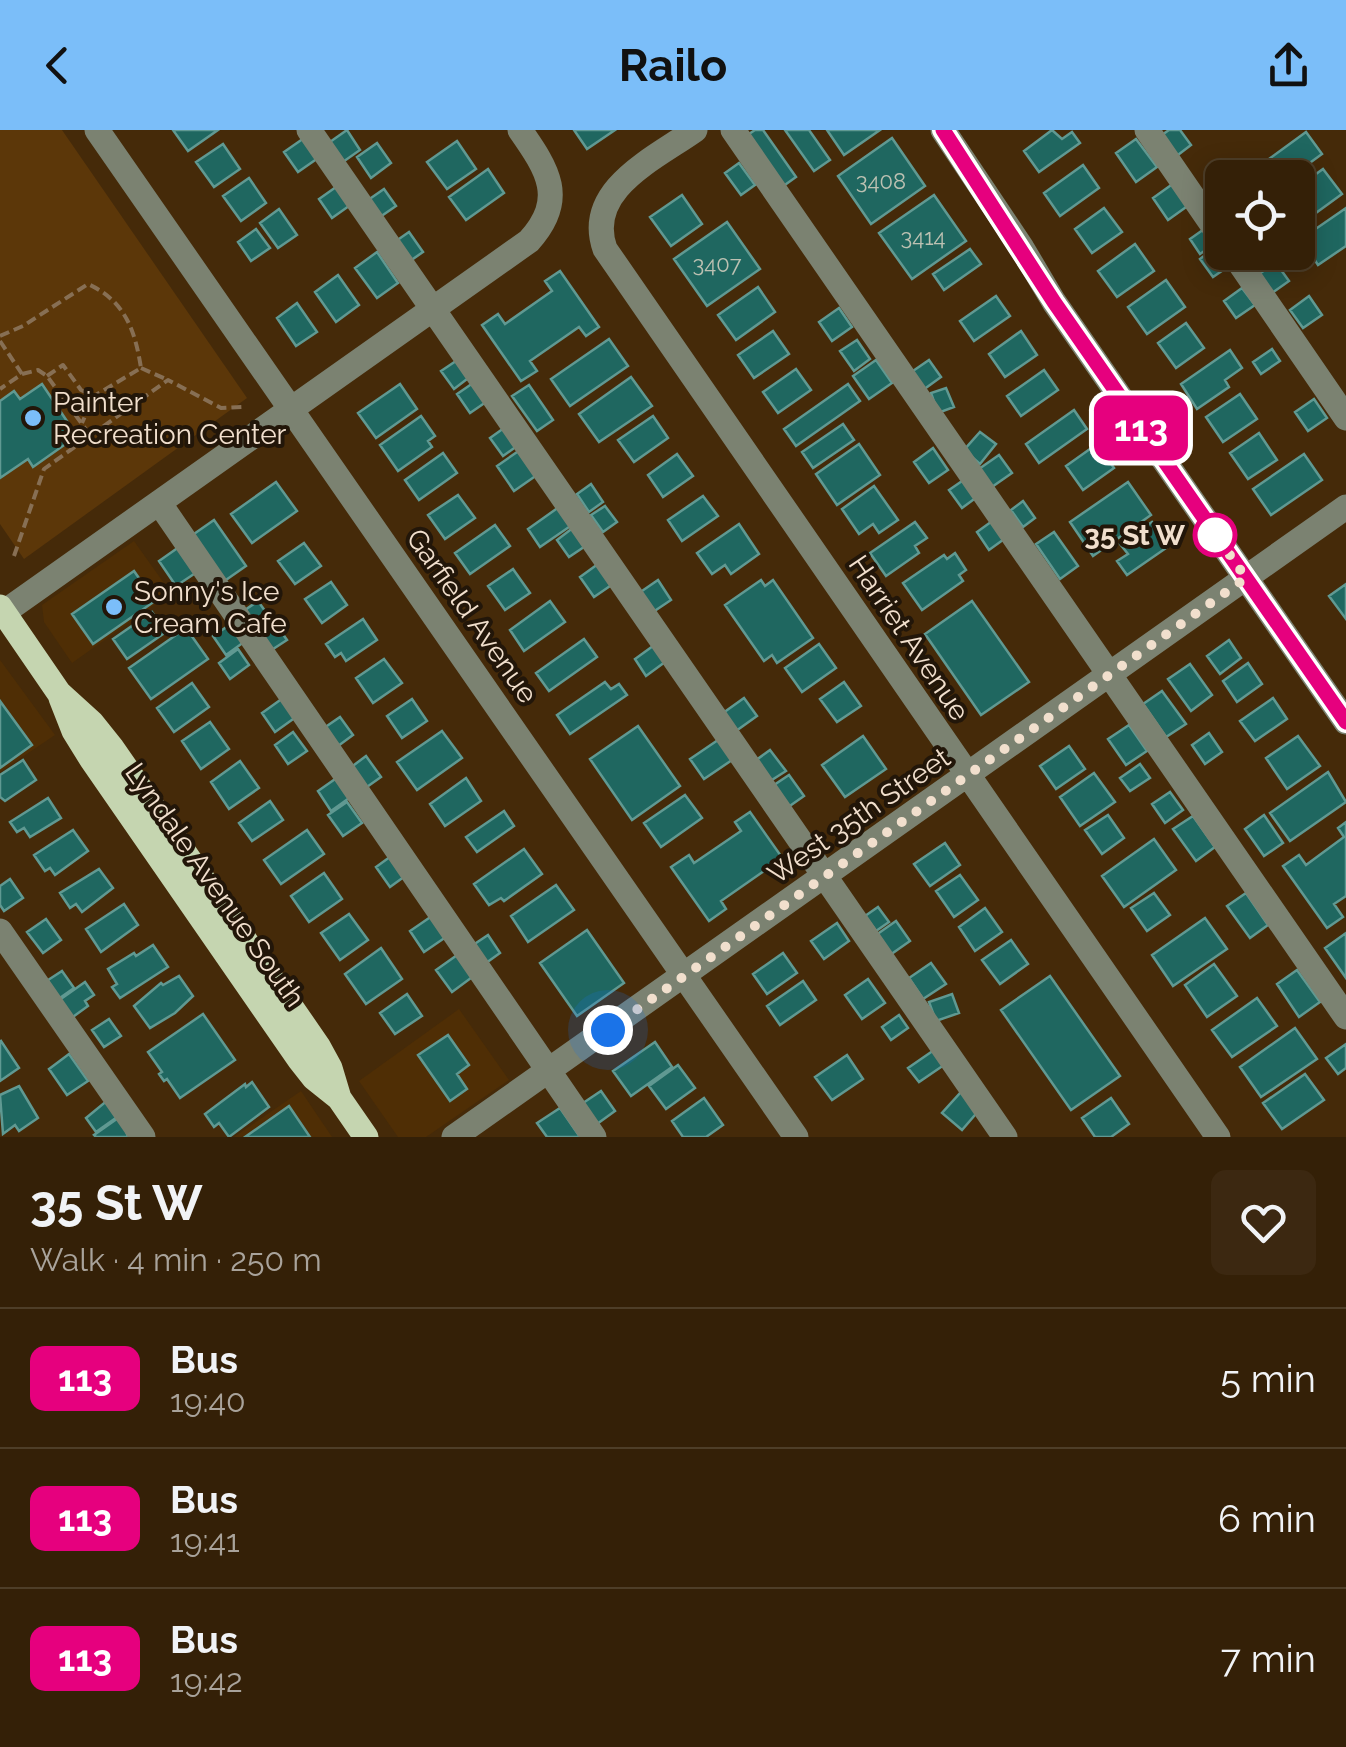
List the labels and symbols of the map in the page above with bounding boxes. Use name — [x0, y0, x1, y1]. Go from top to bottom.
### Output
house number: 3408 — [856, 168, 906, 194]
house number: 3414 — [900, 224, 946, 250]
house number: 3407 — [693, 251, 742, 277]
place label: Painter Recreation Center — [53, 386, 287, 451]
line badge: 113 — [1084, 396, 1198, 460]
marker: Painter Recreation Center — [22, 407, 44, 429]
marker: 35 St W — [1194, 514, 1236, 556]
place label: 35 St W — [1084, 519, 1186, 552]
street label: Garfield Avenue — [400, 522, 544, 710]
street label: Harriet Avenue — [842, 549, 976, 727]
place label: Sonny's Ice Cream Cafe — [134, 575, 287, 640]
marker: Sonny's Ice Cream Cafe — [103, 596, 125, 618]
street label: West 35th Street — [762, 741, 957, 891]
street label: Lyndale Avenue South — [118, 757, 312, 1013]
your location — [583, 1005, 633, 1055]

